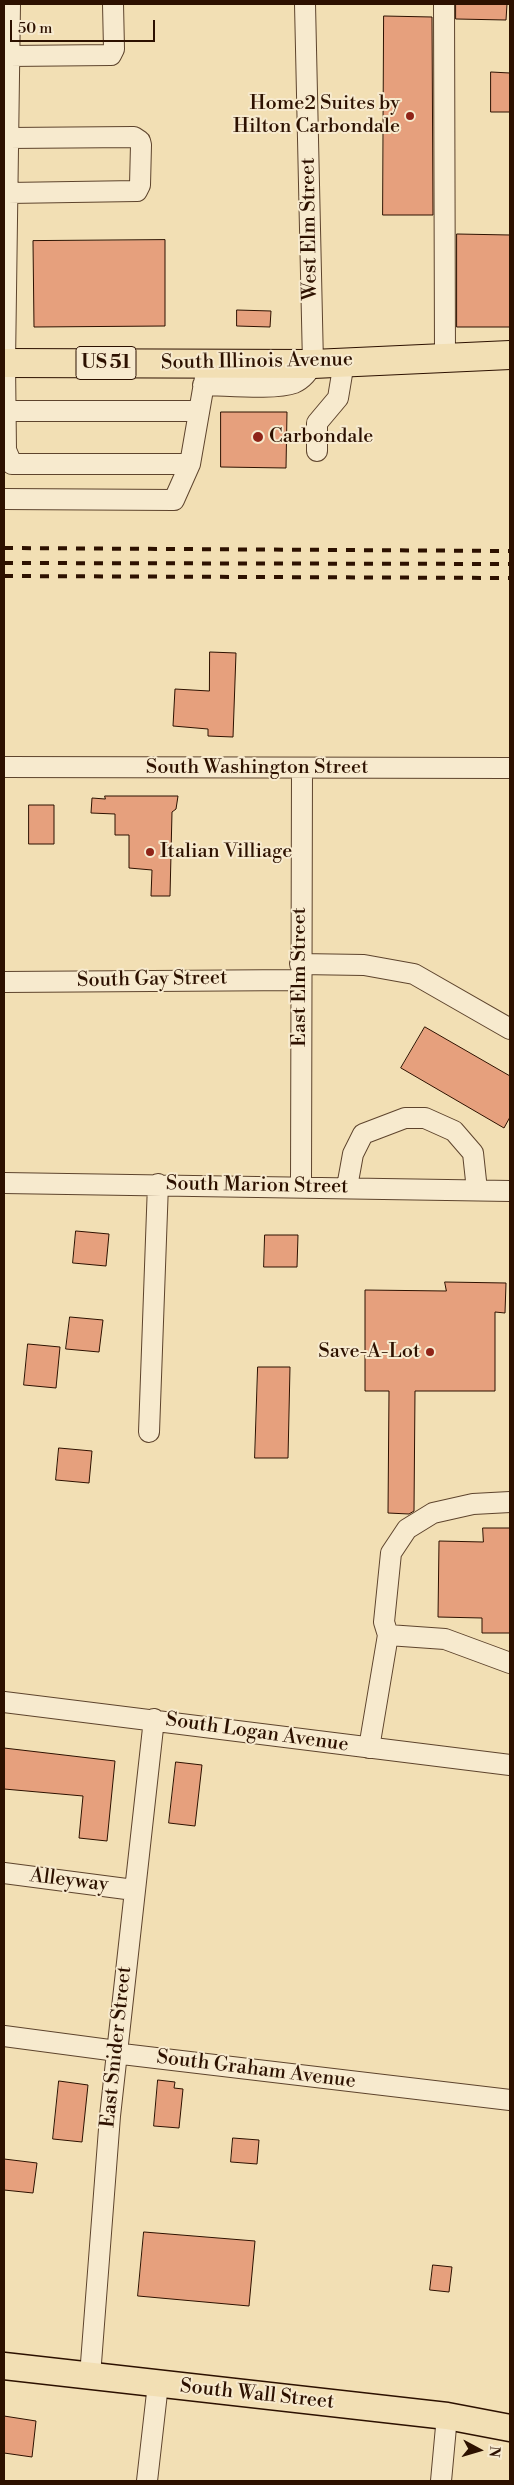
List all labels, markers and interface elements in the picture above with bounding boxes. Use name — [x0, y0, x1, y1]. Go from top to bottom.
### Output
scale bar — [12, 10, 158, 42]
text: 50 m — [18, 19, 52, 38]
place label: Home2 Suites by Hilton Carbondale — [233, 92, 400, 139]
marker: Home2 Suites by Hilton Carbondale — [404, 110, 416, 122]
street label: West Elm Street — [297, 157, 323, 301]
road number: US 51 — [76, 346, 136, 379]
street label: South Illinois Avenue — [161, 348, 353, 376]
place label: Carbondale — [269, 425, 373, 449]
marker: Carbondale — [251, 430, 265, 444]
street label: South Washington Street — [146, 756, 368, 780]
place label: Italian Villiage — [160, 840, 292, 864]
marker: Italian Villiage — [144, 846, 156, 858]
street label: East Elm Street — [288, 907, 312, 1047]
street label: South Gay Street — [77, 967, 227, 993]
street label: South Marion Street — [166, 1172, 348, 1200]
place label: Save-A-Lot — [318, 1340, 420, 1364]
marker: Save-A-Lot — [424, 1346, 436, 1358]
street label: South Logan Avenue — [164, 1708, 350, 1758]
street label: Alleyway — [28, 1864, 110, 1898]
street label: East Snider Street — [97, 1965, 137, 2129]
street label: South Graham Avenue — [155, 2046, 357, 2094]
street label: South Wall Street — [179, 2375, 335, 2415]
north arrow — [454, 2425, 504, 2475]
text: N — [484, 2445, 503, 2458]

